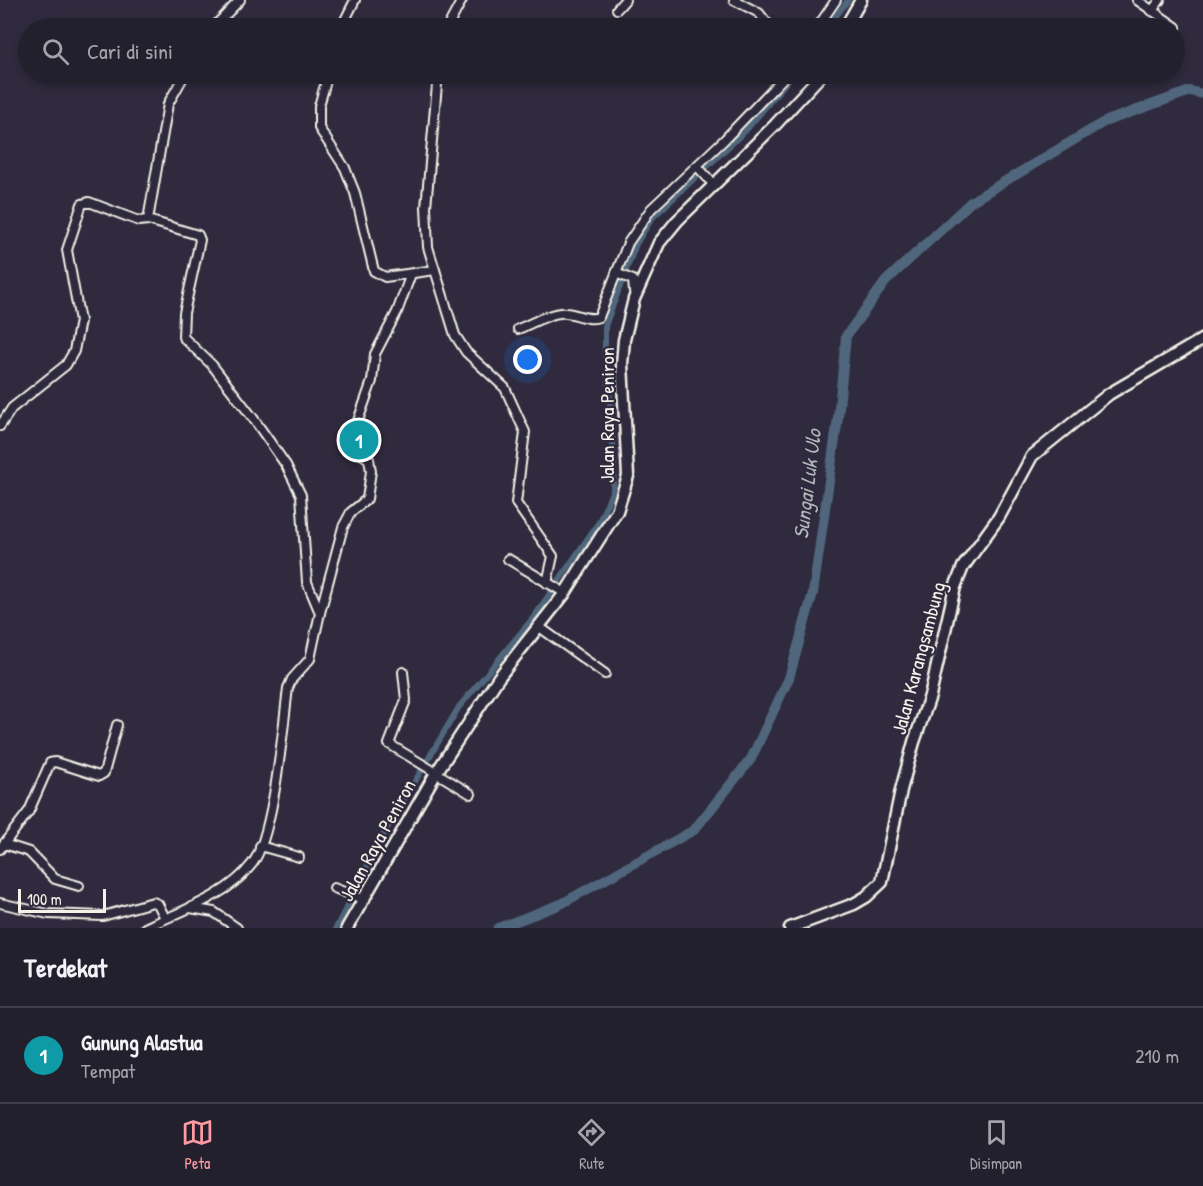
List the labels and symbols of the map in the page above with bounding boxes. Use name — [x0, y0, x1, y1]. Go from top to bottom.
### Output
your location — [513, 345, 542, 374]
street label: Jalan Raya Peniron — [593, 347, 620, 483]
pin: 1 — [340, 418, 378, 462]
water label: Sungai Luk Ulo — [786, 426, 828, 540]
street label: Jalan Karangsambung — [885, 579, 951, 737]
street label: Jalan Raya Peniron — [332, 774, 422, 906]
scale bar — [18, 886, 106, 914]

